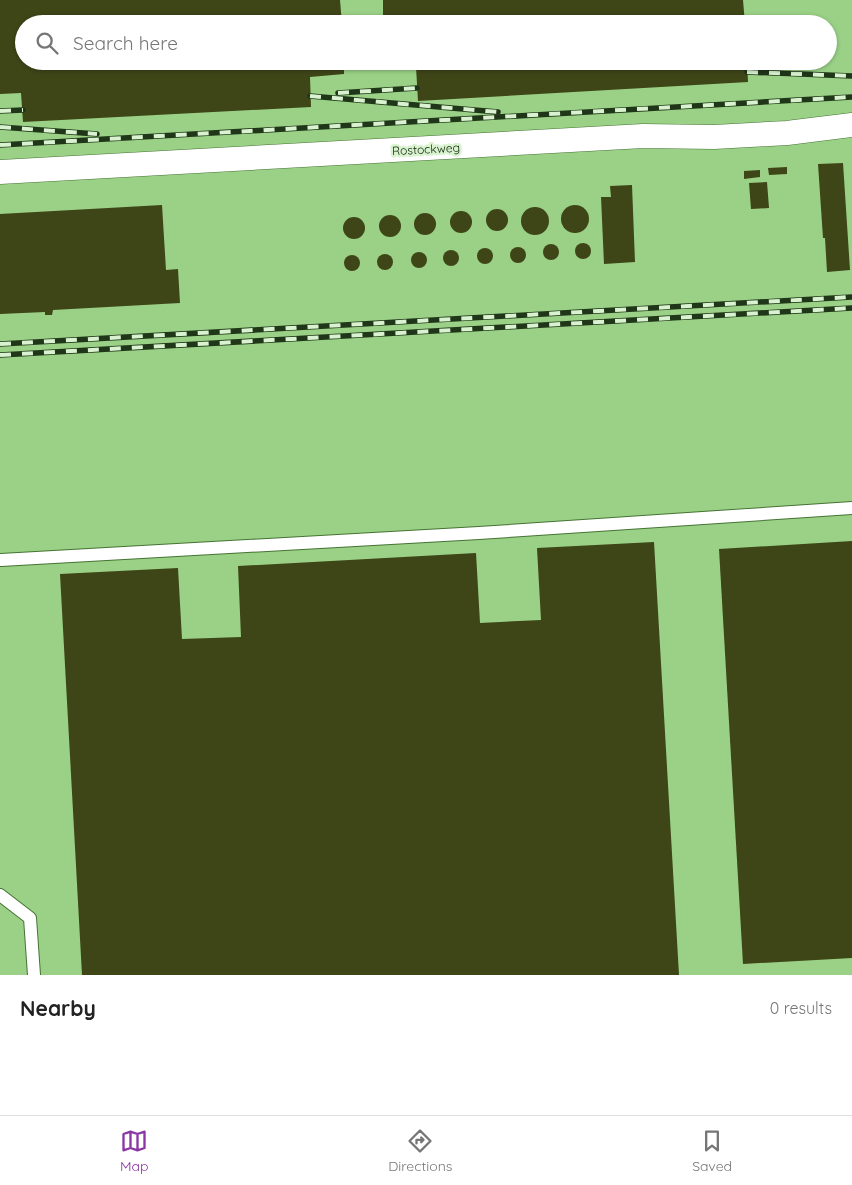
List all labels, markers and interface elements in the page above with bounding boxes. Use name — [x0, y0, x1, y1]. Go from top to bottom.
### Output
search box — [15, 15, 837, 70]
icon: search — [33, 29, 61, 57]
text: Search here — [73, 31, 178, 55]
street label: Rostockweg — [392, 140, 460, 158]
text: Nearby — [20, 995, 96, 1021]
text: 0 results — [770, 998, 832, 1018]
tab: Map — [120, 1127, 148, 1175]
tab: Directions — [388, 1127, 452, 1175]
tab: Saved — [692, 1127, 732, 1175]

